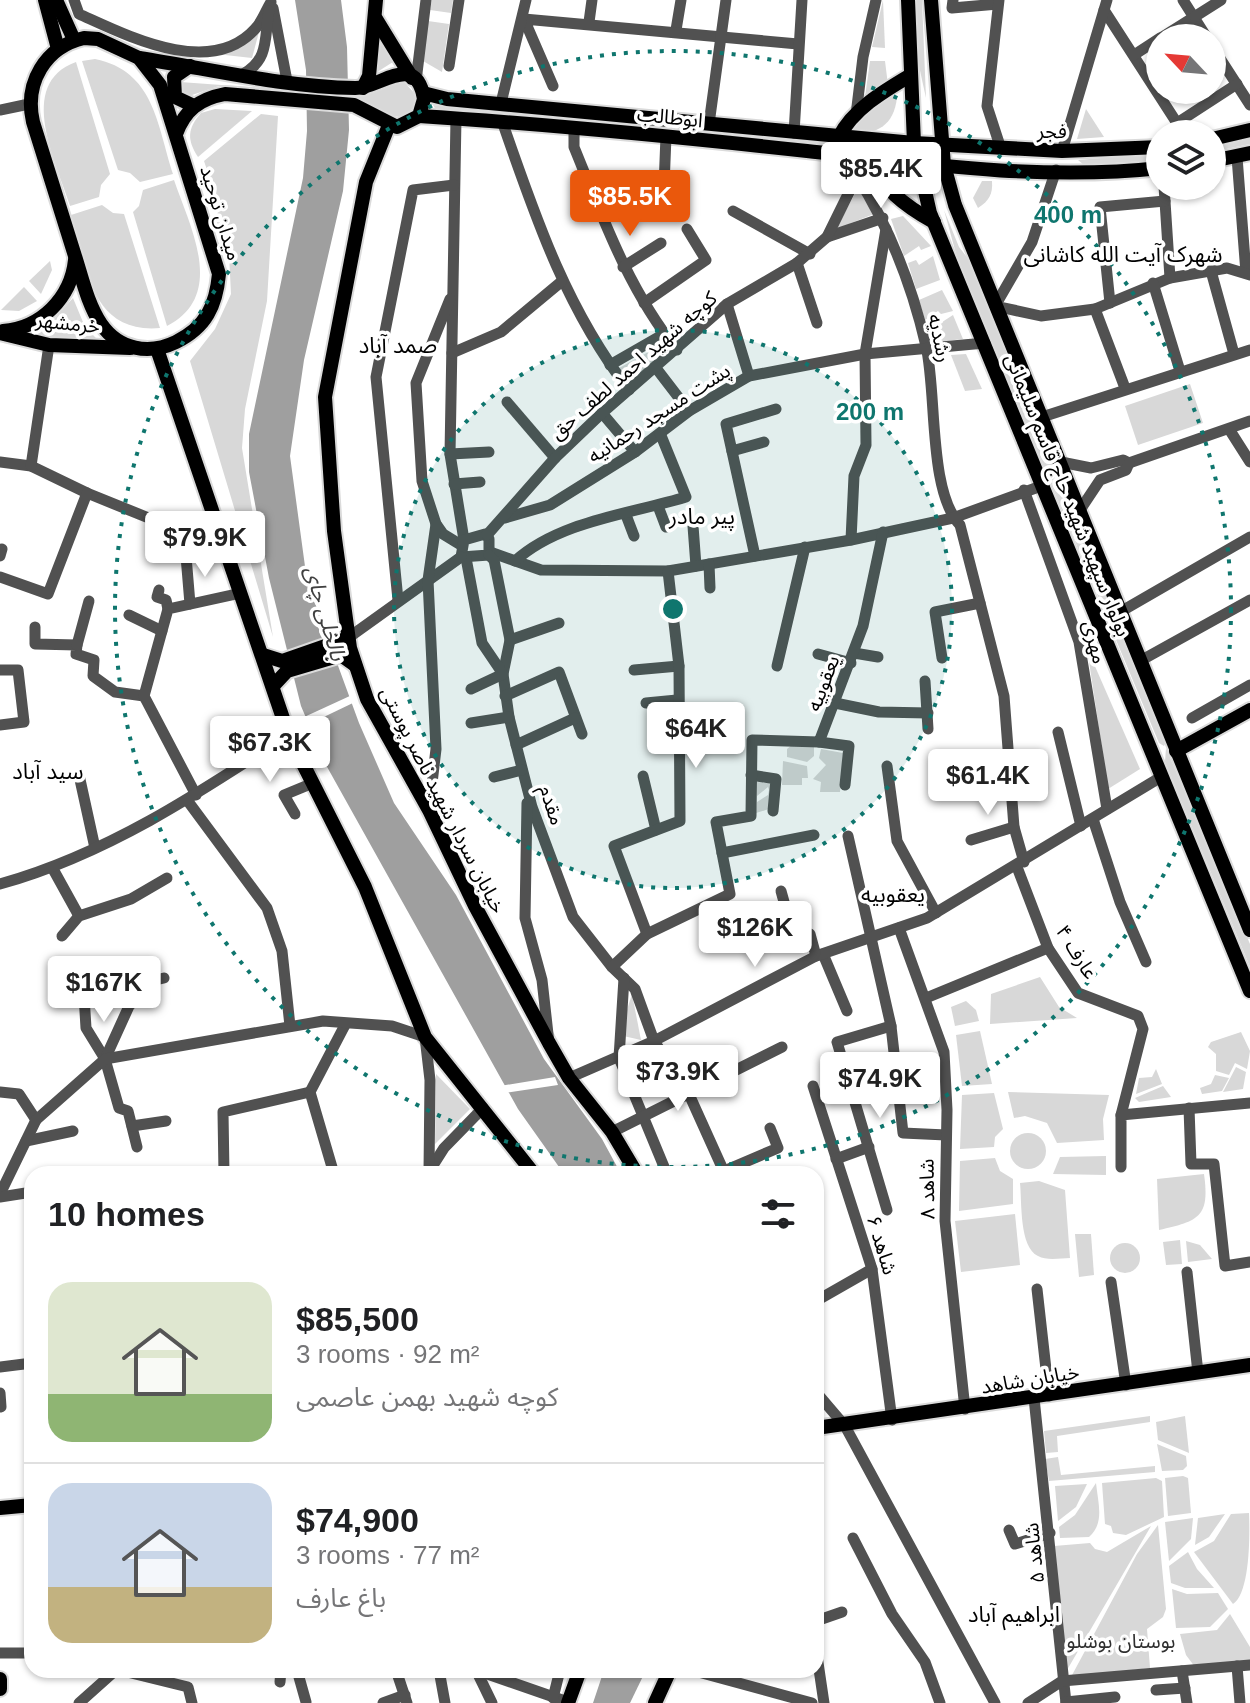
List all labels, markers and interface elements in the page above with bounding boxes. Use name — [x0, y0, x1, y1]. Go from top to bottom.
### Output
north arrow — [1146, 24, 1226, 104]
map controls — [1146, 24, 1226, 200]
street label: ابوطالب — [636, 103, 704, 132]
street label: فجر — [1036, 120, 1067, 143]
button: layers — [1146, 120, 1226, 200]
pin: $85.4K — [816, 142, 946, 210]
text: $85.4K — [839, 153, 923, 183]
street label: میدان توحید — [195, 163, 246, 263]
pin: $85.5K — [565, 170, 695, 238]
text: $85.5K — [588, 181, 672, 211]
text: 400 m — [1034, 201, 1102, 228]
district label: شهرک آیت الله کاشانی — [1023, 242, 1223, 267]
street label: کوچه شهید احمد لطف حق — [545, 286, 723, 445]
street label: خرمشهر — [34, 309, 101, 338]
street label: رشدیه — [923, 312, 956, 364]
district label: صمد آباد — [359, 333, 437, 358]
street label: بولوار سپهبد شهید حاج قاسم سلیمانی — [997, 351, 1135, 641]
street label: پشت مسجد رحمانیه — [584, 359, 735, 469]
text: 200 m — [836, 398, 904, 425]
district label: پیر مادر — [668, 504, 735, 531]
pin: $79.9K — [140, 511, 270, 579]
text: $79.9K — [163, 522, 247, 552]
water label: بالخلی چای — [298, 563, 351, 665]
centre of rings — [659, 595, 687, 623]
street label: مهری — [1078, 618, 1111, 666]
street label: یعقوبیه — [802, 652, 845, 715]
street label: خیابان سردار شهید ناصر پوستی — [374, 683, 510, 918]
pin: $64K — [649, 702, 743, 770]
text: $64K — [665, 713, 727, 743]
pin: $67.3K — [205, 716, 335, 784]
text: $67.3K — [228, 727, 312, 757]
pin: $61.4K — [923, 749, 1053, 817]
district label: سید آباد — [12, 759, 84, 784]
text: $61.4K — [946, 760, 1030, 790]
street label: مقدم — [531, 782, 569, 829]
district label: یعقوبیه — [861, 882, 925, 907]
pin: $126K — [699, 901, 811, 969]
text: $126K — [717, 912, 793, 942]
street label: عارف ۴ — [1051, 921, 1102, 984]
pin: $167K — [48, 956, 160, 1024]
text: $167K — [66, 967, 142, 997]
pin: $73.9K — [613, 1045, 743, 1113]
pin: $74.9K — [815, 1052, 945, 1120]
text: $73.9K — [636, 1056, 720, 1086]
text: $74.9K — [838, 1063, 922, 1093]
street label: شاهد ۸ — [915, 1158, 939, 1220]
icon: filters — [756, 1192, 800, 1236]
text: 10 homes — [48, 1195, 205, 1233]
street label: شاهد ۶ — [863, 1213, 901, 1277]
text: $85,500 — [296, 1300, 419, 1338]
icon: home — [112, 1314, 208, 1410]
text: 3 rooms · 92 m² — [296, 1339, 480, 1369]
street label: خیابان شاهد — [979, 1360, 1081, 1399]
text: کوچه شهید بهمن عاصمی — [296, 1382, 558, 1412]
text: $74,900 — [296, 1501, 419, 1539]
icon: home — [112, 1515, 208, 1611]
street label: شاهد ۵ — [1020, 1522, 1048, 1584]
text: 3 rooms · 77 m² — [296, 1540, 480, 1570]
text: باغ عارف — [296, 1583, 386, 1613]
district label: ابراهیم آباد — [968, 1602, 1060, 1631]
park label: بوستان بوشلو — [1067, 1630, 1175, 1653]

